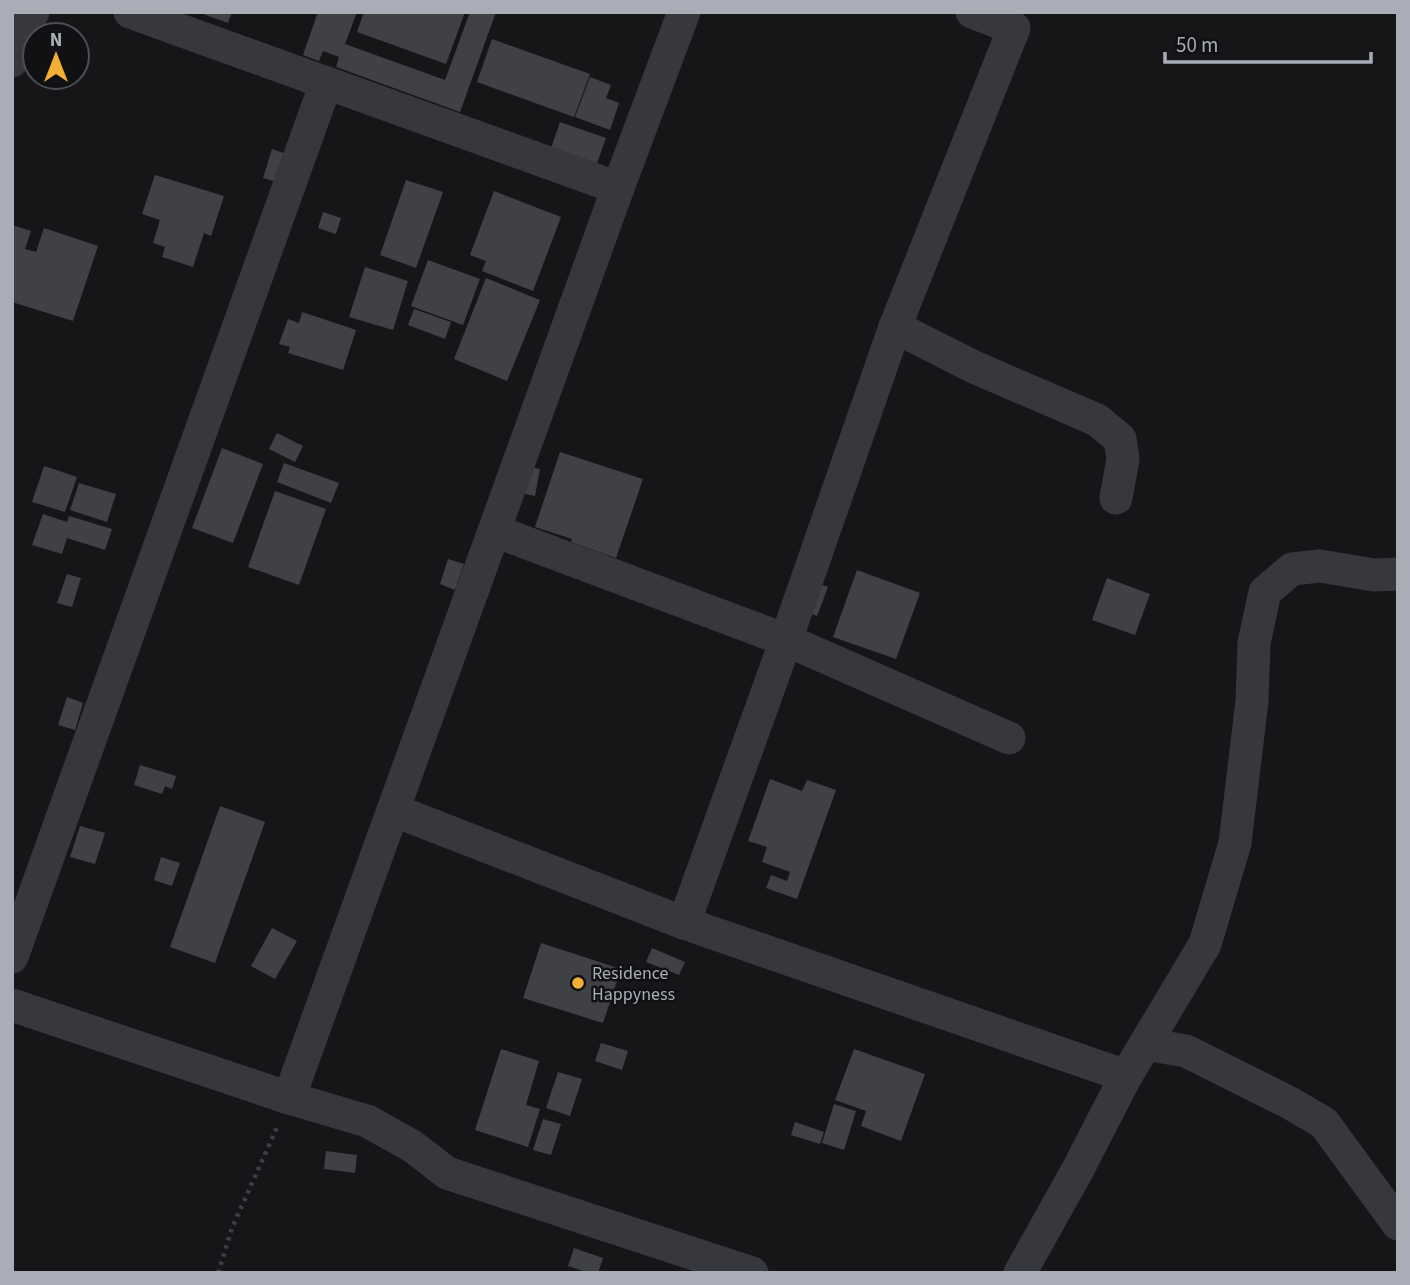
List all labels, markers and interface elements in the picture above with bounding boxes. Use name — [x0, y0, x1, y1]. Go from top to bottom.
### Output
north arrow — [21, 21, 91, 91]
scale bar — [1165, 21, 1372, 65]
text: N — [50, 27, 62, 54]
text: 50 m — [1176, 30, 1218, 60]
place label: Residence Happyness — [592, 961, 675, 1007]
marker: Residence Happyness — [570, 975, 586, 991]

